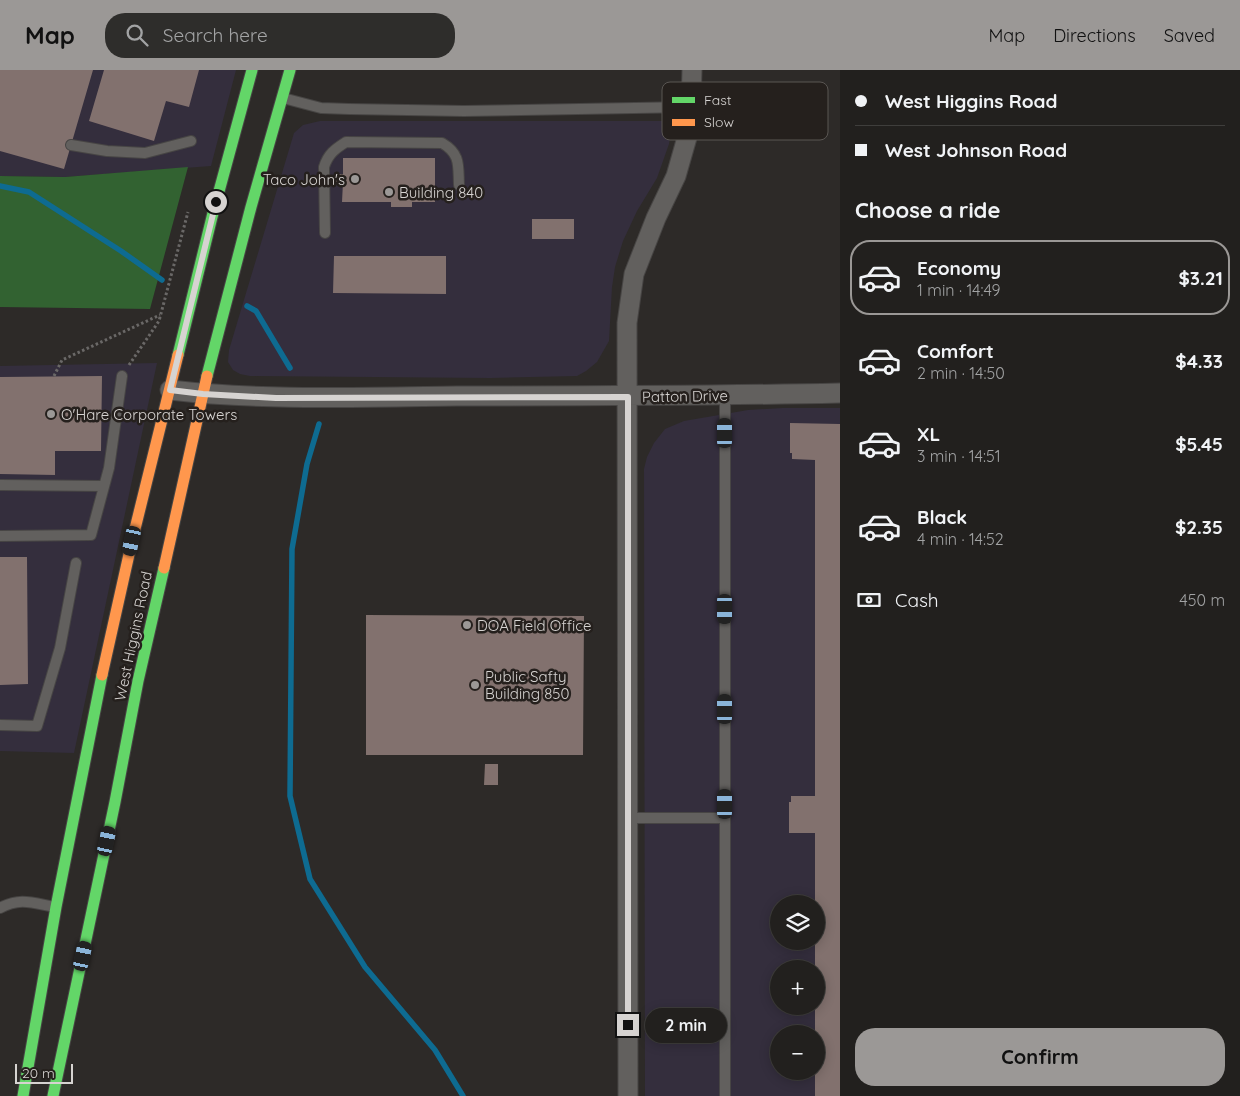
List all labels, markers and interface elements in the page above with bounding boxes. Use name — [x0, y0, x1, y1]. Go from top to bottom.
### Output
search box — [105, 13, 455, 58]
text: Map — [25, 20, 75, 50]
icon: search — [123, 21, 151, 49]
text: Search here — [163, 23, 268, 47]
text: Map — [988, 24, 1025, 47]
text: Directions — [1053, 24, 1136, 47]
text: Saved — [1164, 24, 1215, 47]
legend — [662, 82, 828, 140]
text: West Higgins Road — [885, 89, 1057, 113]
text: Fast — [704, 91, 732, 109]
text: Slow — [704, 113, 734, 131]
text: West Johnson Road — [885, 138, 1067, 162]
place label: Taco John's — [263, 170, 345, 189]
marker: Taco John's — [349, 173, 361, 185]
place label: Building 840 — [399, 183, 483, 202]
marker: Building 840 — [383, 186, 395, 198]
route start — [205, 191, 227, 213]
text: Choose a ride — [855, 196, 1000, 224]
icon: car — [857, 255, 902, 300]
text: Economy — [917, 256, 1001, 280]
text: $3.21 — [1179, 266, 1223, 290]
text: 1 min · 14:49 — [917, 280, 1001, 300]
icon: car — [857, 338, 902, 383]
text: Comfort — [917, 339, 994, 363]
text: $4.33 — [1175, 349, 1223, 373]
text: 2 min · 14:50 — [917, 363, 1005, 383]
street label: Patton Drive — [642, 386, 728, 406]
place label: O'Hare Corporate Towers — [61, 405, 237, 424]
marker: O'Hare Corporate Towers — [45, 408, 57, 420]
car — [717, 418, 732, 448]
icon: car — [857, 421, 902, 466]
text: XL — [917, 422, 940, 446]
text: $5.45 — [1175, 432, 1223, 456]
text: 3 min · 14:51 — [917, 446, 1001, 466]
icon: car — [857, 504, 902, 549]
text: Black — [917, 505, 967, 529]
text: $2.35 — [1175, 515, 1223, 539]
car — [121, 525, 142, 557]
text: 4 min · 14:52 — [917, 529, 1004, 549]
street label: West Higgins Road — [110, 570, 156, 702]
icon: cash — [855, 586, 883, 614]
text: Cash — [895, 588, 939, 612]
text: 450 m — [1179, 590, 1225, 610]
car — [717, 594, 732, 624]
place label: DOA Field Office — [477, 616, 591, 635]
marker: DOA Field Office — [461, 619, 473, 631]
place label: Public Safty Building 850 — [485, 667, 570, 703]
marker: Public Safty Building 850 — [469, 679, 481, 691]
car — [717, 694, 732, 724]
car — [717, 789, 732, 819]
car — [96, 825, 117, 857]
map controls — [770, 895, 825, 1080]
button: layers — [770, 895, 825, 950]
car — [72, 940, 93, 972]
button: + — [770, 960, 825, 1015]
callout: 2 min — [646, 1008, 728, 1042]
route end — [617, 1014, 639, 1036]
text: 2 min — [665, 1015, 707, 1035]
button: − — [770, 1025, 825, 1080]
button: Confirm — [855, 1028, 1225, 1086]
scale bar — [15, 1061, 72, 1084]
text: 20 m — [22, 1064, 55, 1082]

